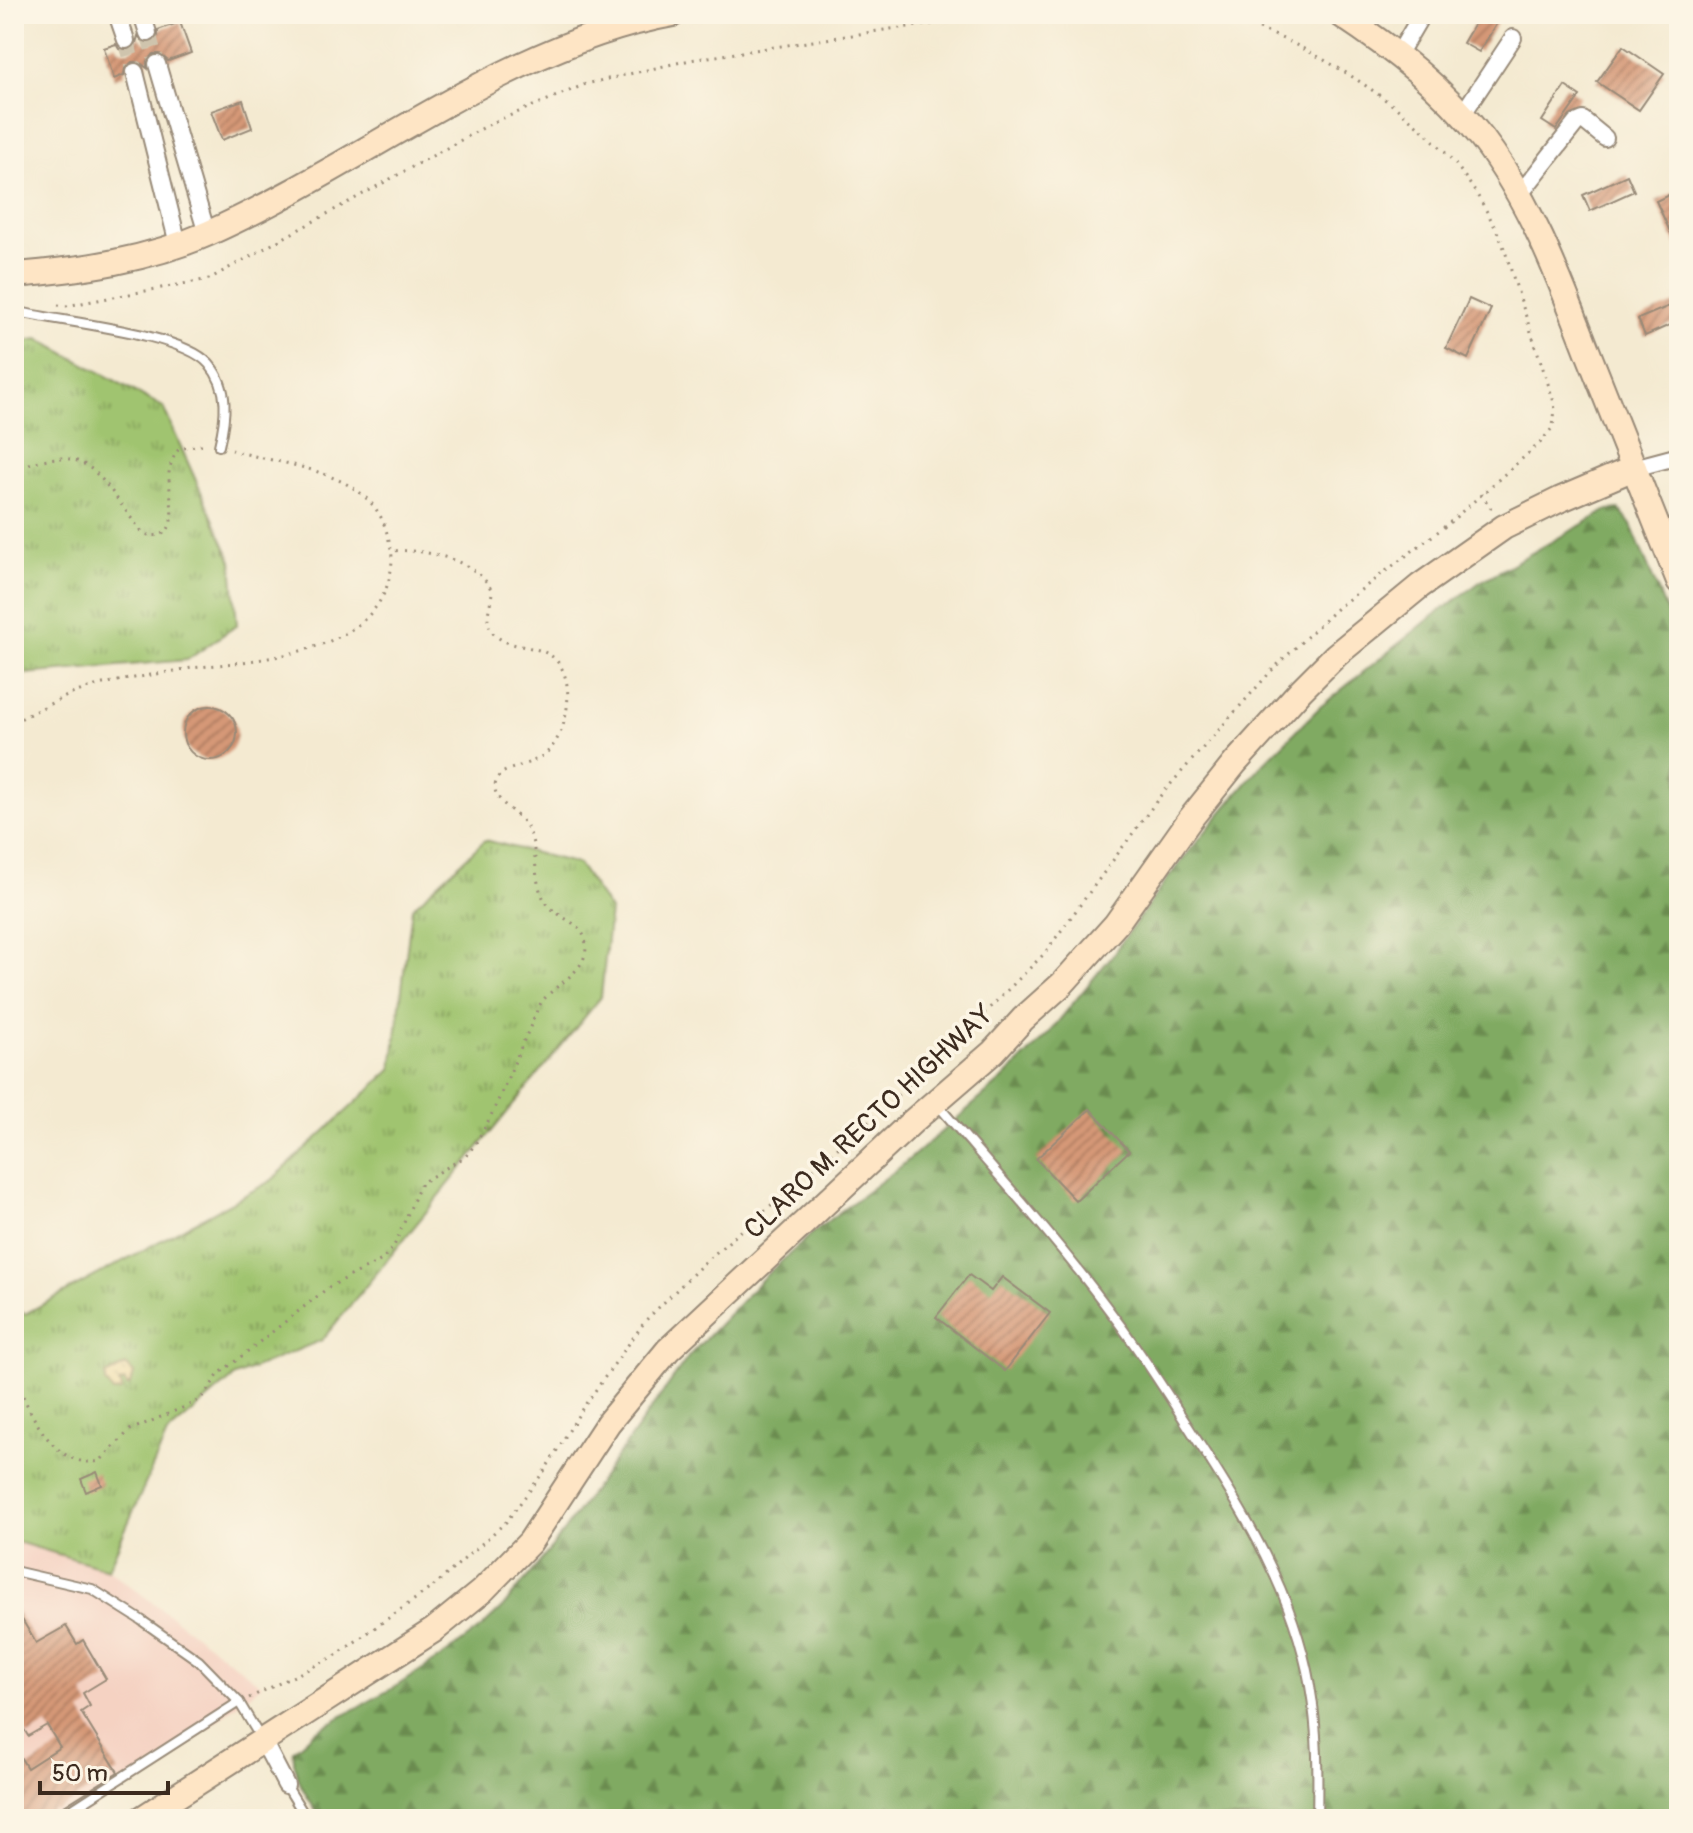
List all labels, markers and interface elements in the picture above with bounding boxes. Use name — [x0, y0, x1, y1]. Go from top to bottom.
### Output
street label: CLARO M. RECTO HIGHWAY — [737, 997, 1001, 1247]
scale bar — [40, 1745, 168, 1795]
text: 50 m — [52, 1759, 108, 1788]

